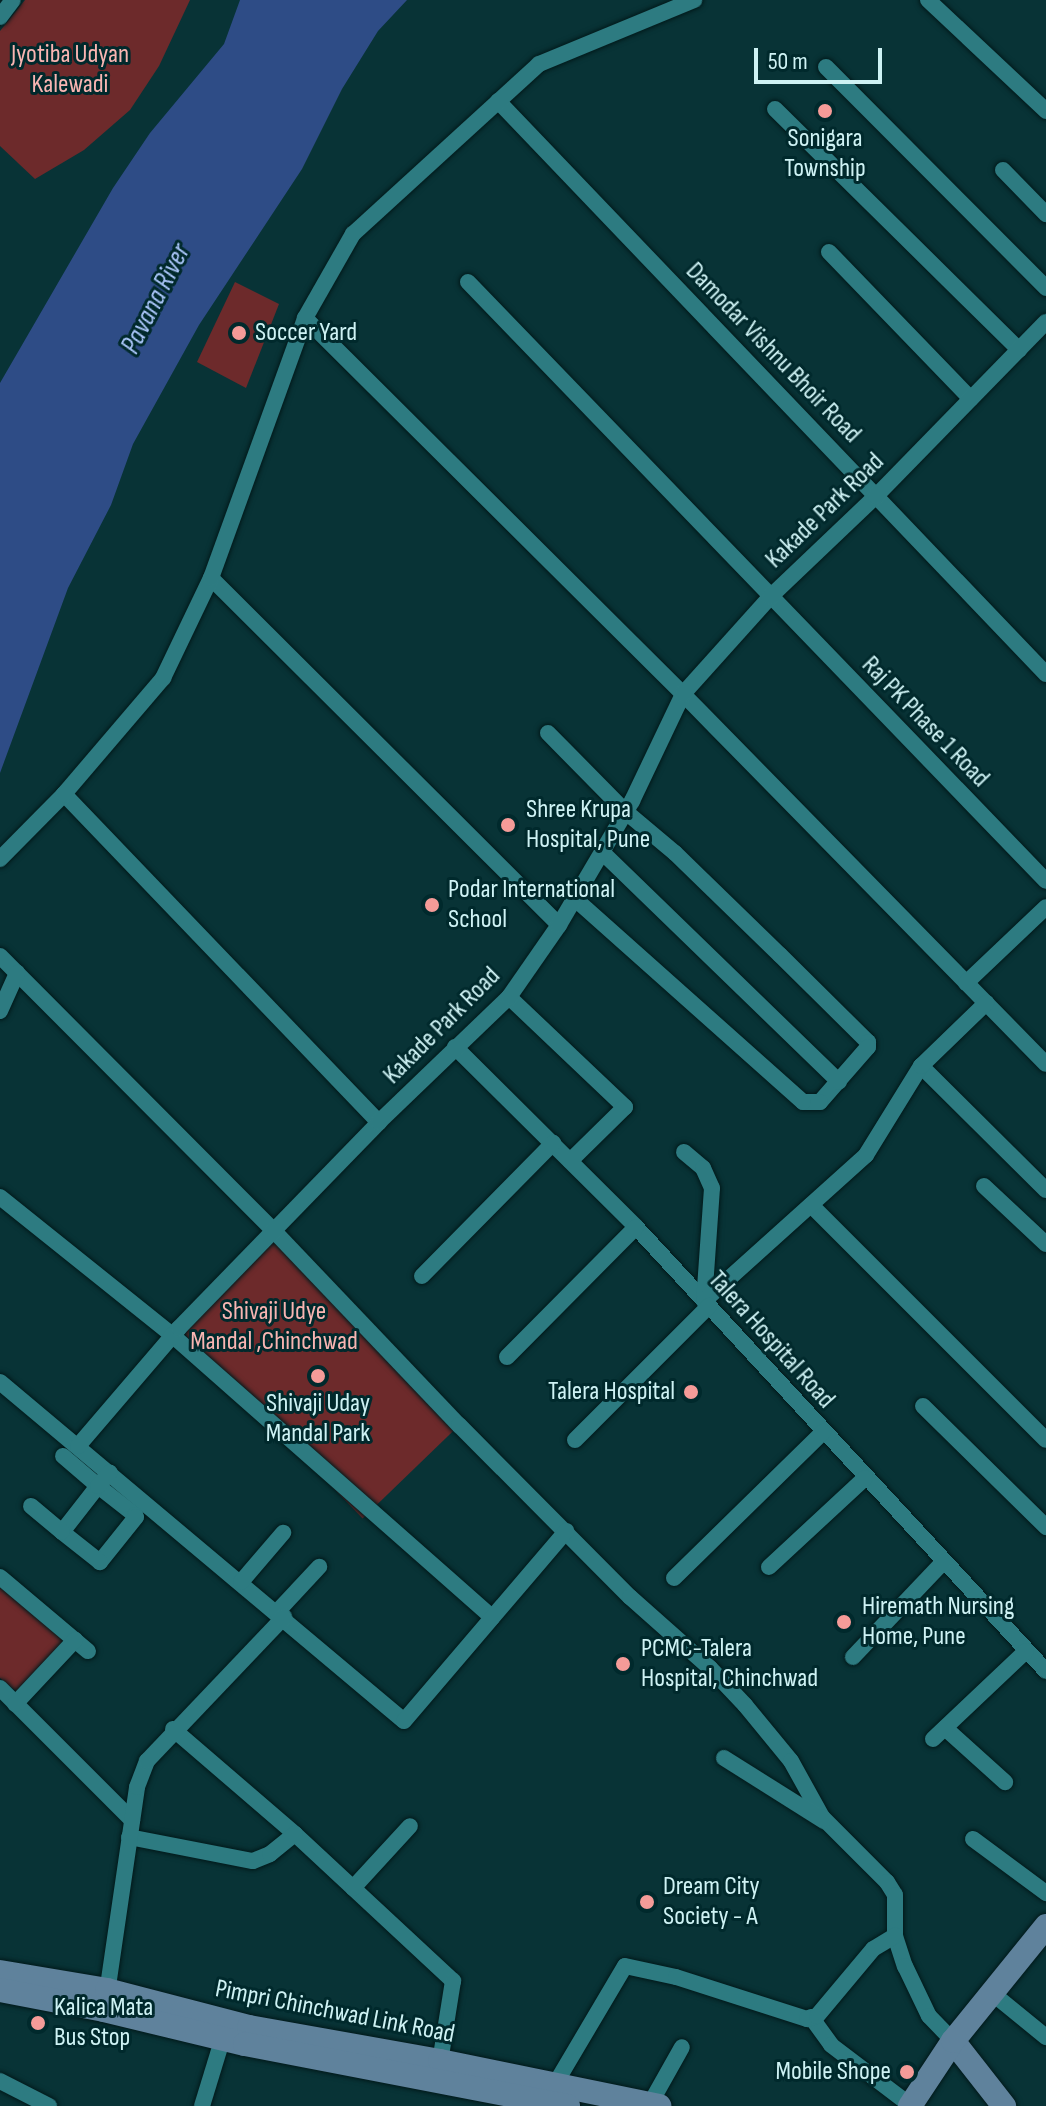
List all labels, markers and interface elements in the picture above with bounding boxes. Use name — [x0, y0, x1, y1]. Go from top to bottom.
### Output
scale bar — [758, 32, 886, 82]
park label: Jyotiba Udyan Kalewadi — [11, 39, 129, 100]
text: 50 m — [768, 47, 808, 76]
marker: Sonigara Township — [816, 102, 834, 120]
place label: Sonigara Township — [784, 123, 866, 184]
water label: Pavana River — [114, 238, 198, 360]
street label: Damodar Vishnu Bhoir Road — [679, 256, 867, 450]
place label: Soccer Yard — [255, 317, 357, 349]
marker: Soccer Yard — [230, 324, 248, 342]
street label: Kakade Park Road — [759, 447, 891, 575]
street label: Raj PK Phase 1 Road — [855, 650, 995, 794]
place label: Shree Krupa Hospital, Pune — [526, 794, 650, 856]
marker: Shree Krupa Hospital, Pune — [497, 814, 519, 836]
place label: Podar International School — [448, 874, 615, 936]
marker: Podar International School — [423, 896, 441, 914]
street label: Kakade Park Road — [377, 961, 507, 1091]
street label: Talera Hospital Road — [701, 1265, 841, 1415]
park label: Shivaji Udye Mandal ,Chinchwad — [190, 1296, 358, 1358]
marker: Shivaji Uday Mandal Park — [309, 1367, 327, 1385]
place label: Talera Hospital — [548, 1376, 675, 1408]
marker: Talera Hospital — [682, 1383, 700, 1401]
place label: Shivaji Uday Mandal Park — [266, 1388, 370, 1450]
place label: Hiremath Nursing Home, Pune — [862, 1591, 1014, 1652]
marker: Hiremath Nursing Home, Pune — [833, 1611, 855, 1633]
place label: PCMC-Talera Hospital, Chinchwad — [641, 1633, 818, 1694]
marker: PCMC-Talera Hospital, Chinchwad — [612, 1653, 634, 1675]
place label: Dream City Society - A — [663, 1871, 760, 1932]
marker: Dream City Society - A — [638, 1893, 656, 1911]
street label: Pimpri Chinchwad Link Road — [213, 1973, 457, 2051]
place label: Kalica Mata Bus Stop — [54, 1992, 153, 2054]
marker: Kalica Mata Bus Stop — [29, 2014, 47, 2032]
place label: Mobile Shope — [775, 2056, 891, 2088]
marker: Mobile Shope — [898, 2063, 916, 2081]

